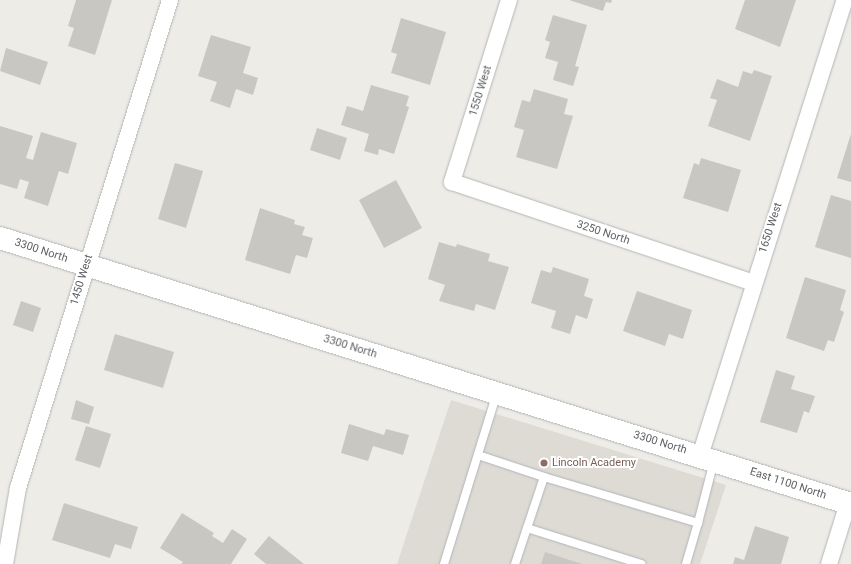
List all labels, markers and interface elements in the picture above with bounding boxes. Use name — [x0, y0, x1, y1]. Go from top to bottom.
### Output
street label: 1550 West — [467, 64, 495, 118]
street label: 1650 West — [757, 201, 785, 255]
street label: 3250 North — [575, 218, 631, 248]
street label: 3300 North — [13, 236, 69, 266]
street label: 1450 West — [68, 253, 96, 307]
street label: 3300 North — [322, 333, 378, 361]
street label: 3300 North — [632, 429, 688, 457]
place label: Lincoln Academy — [552, 456, 636, 470]
marker: Lincoln Academy — [539, 458, 549, 468]
street label: East 1100 North — [748, 465, 828, 503]

